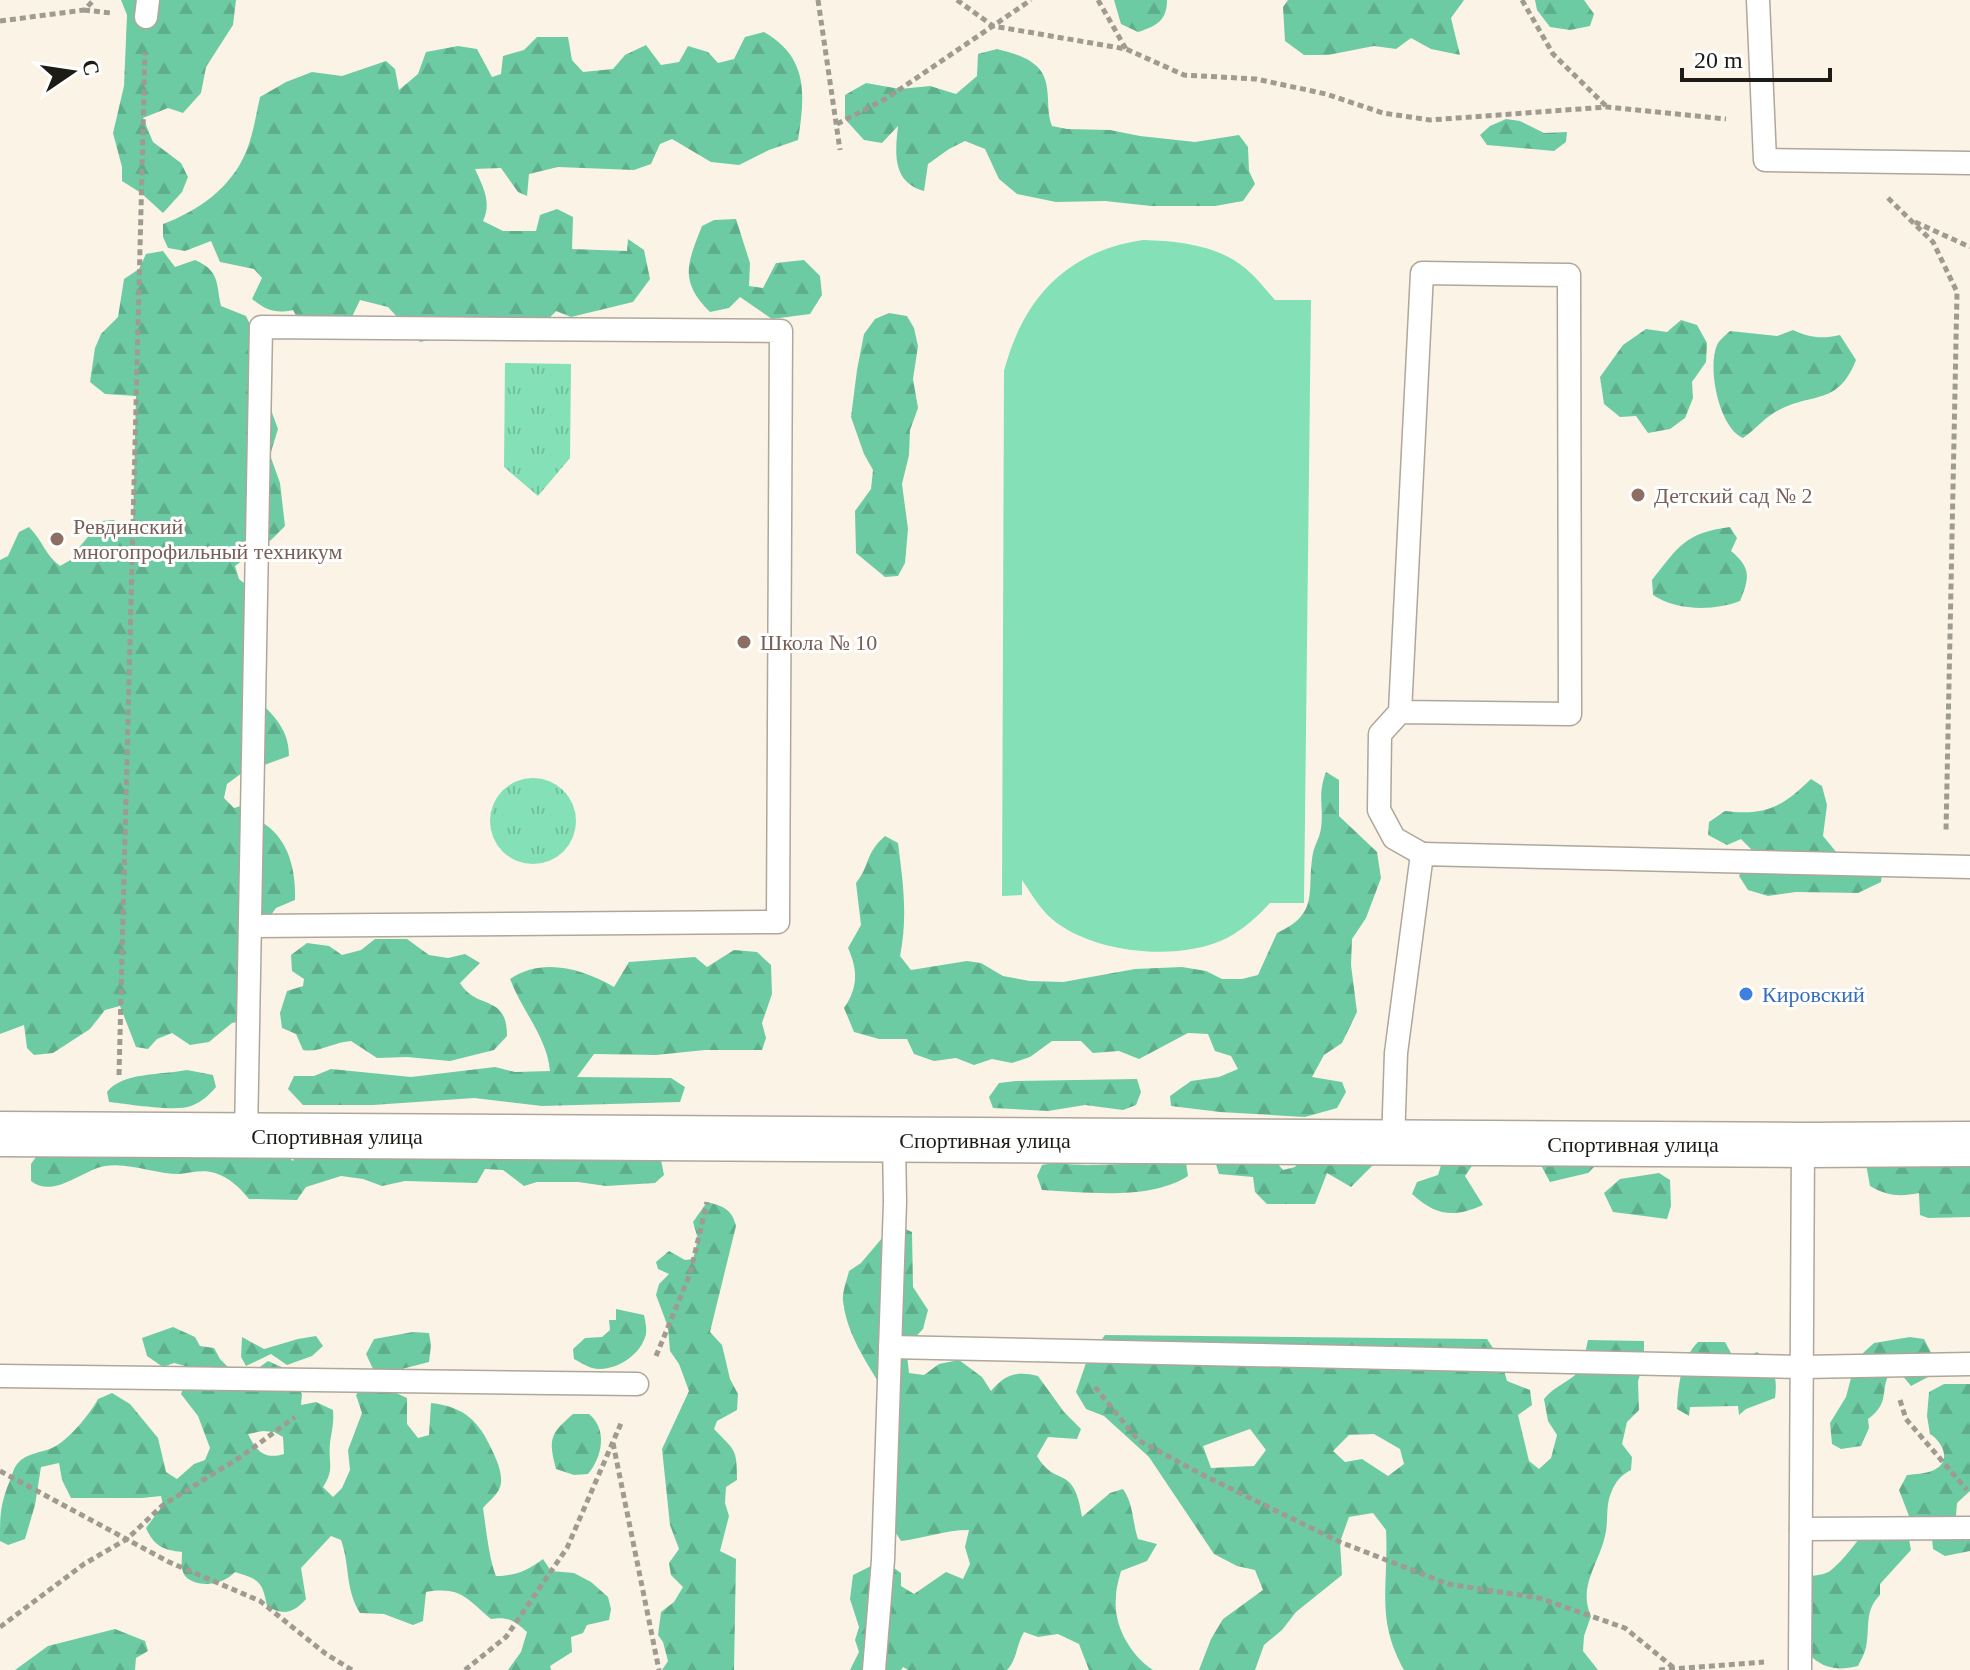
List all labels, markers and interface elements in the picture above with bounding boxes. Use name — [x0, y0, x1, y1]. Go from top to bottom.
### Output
north arrow — [32, 32, 112, 112]
scale bar — [1682, 32, 1830, 82]
text: 20 m — [1694, 47, 1743, 73]
text: С — [77, 57, 105, 78]
place label: Детский сад № 2 — [1654, 483, 1812, 508]
marker: Детский сад № 2 — [1629, 486, 1647, 504]
place label: Ревдинский многопрофильный техникум — [73, 514, 343, 564]
marker: Ревдинский многопрофильный техникум — [48, 530, 66, 548]
place label: Школа № 10 — [760, 630, 877, 655]
marker: Школа № 10 — [735, 633, 753, 651]
place label: Кировский — [1762, 982, 1865, 1007]
marker: Кировский — [1737, 985, 1755, 1003]
street label: Спортивная улица — [251, 1124, 423, 1149]
street label: Спортивная улица — [899, 1128, 1071, 1153]
street label: Спортивная улица — [1547, 1132, 1719, 1157]

